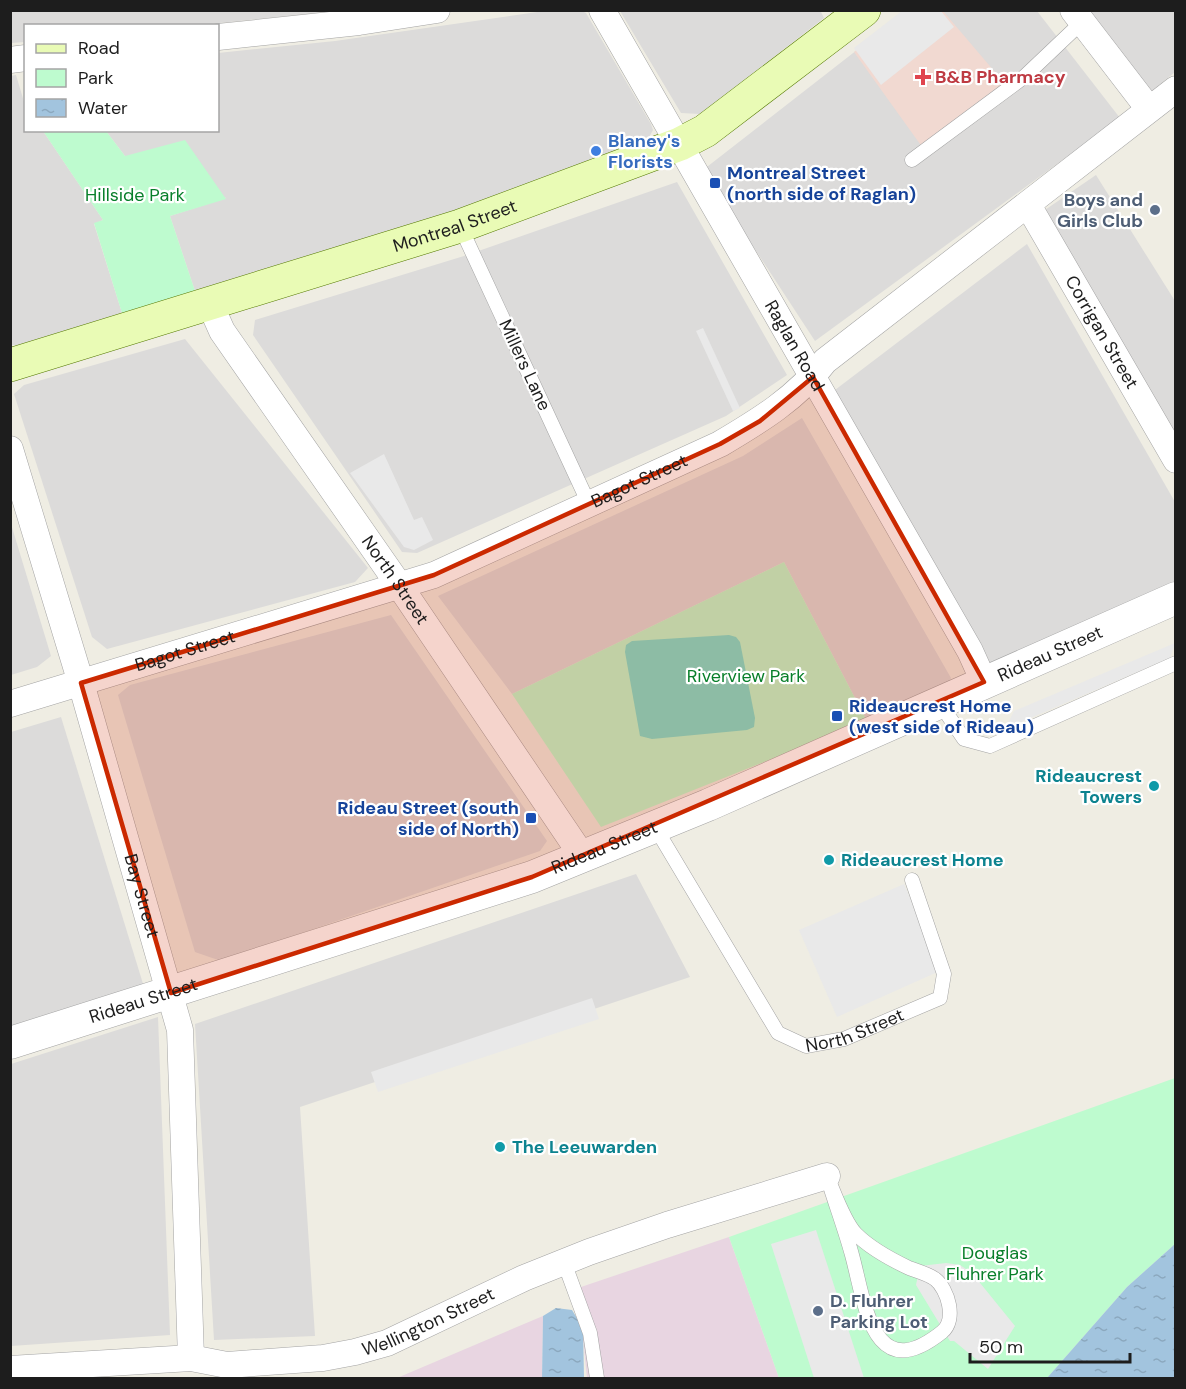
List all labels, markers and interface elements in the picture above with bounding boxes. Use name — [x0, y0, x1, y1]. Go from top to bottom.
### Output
legend — [24, 24, 219, 132]
text: Road — [78, 36, 120, 60]
place label: B&B Pharmacy — [935, 65, 1066, 89]
text: Park — [78, 66, 114, 90]
marker: B&B Pharmacy — [916, 70, 930, 84]
text: Water — [78, 96, 128, 120]
place label: Blaney's Florists — [608, 129, 680, 174]
marker: Blaney's Florists — [589, 144, 603, 158]
place label: Montreal Street (north side of Raglan) — [727, 161, 916, 206]
marker: Montreal Street (north side of Raglan) — [708, 176, 722, 190]
park label: Hillside Park — [85, 183, 185, 207]
place label: Boys and Girls Club — [1057, 188, 1143, 233]
street label: Montreal Street — [390, 194, 520, 258]
marker: Boys and Girls Club — [1148, 203, 1162, 217]
street label: Corrigan Street — [1059, 271, 1144, 393]
street label: Raglan Road — [759, 296, 830, 395]
street label: Millers Lane — [493, 316, 557, 414]
street label: Bagot Street — [587, 448, 691, 513]
street label: North Street — [356, 531, 434, 629]
street label: Rideau Street — [994, 620, 1106, 687]
street label: Bagot Street — [132, 624, 238, 677]
park label: Riverview Park — [687, 664, 805, 688]
place label: Rideaucrest Home (west side of Rideau) — [849, 694, 1034, 739]
marker: Rideaucrest Home (west side of Rideau) — [830, 709, 844, 723]
place label: Rideaucrest Towers — [1035, 764, 1142, 809]
marker: Rideaucrest Towers — [1147, 779, 1161, 793]
place label: Rideau Street (south side of North) — [337, 796, 519, 841]
marker: Rideau Street (south side of North) — [524, 811, 538, 825]
street label: Rideau Street — [548, 815, 661, 880]
place label: Rideaucrest Home — [841, 848, 1004, 872]
street label: Bay Street — [118, 851, 165, 941]
marker: Rideaucrest Home — [822, 853, 836, 867]
street label: Rideau Street — [86, 972, 201, 1029]
street label: North Street — [803, 1003, 908, 1058]
place label: The Leeuwarden — [512, 1135, 657, 1159]
marker: The Leeuwarden — [493, 1140, 507, 1154]
park label: Douglas Fluhrer Park — [946, 1241, 1044, 1286]
street label: Wellington Street — [359, 1282, 498, 1362]
place label: D. Fluhrer Parking Lot — [830, 1289, 928, 1334]
marker: D. Fluhrer Parking Lot — [811, 1304, 825, 1318]
scale bar — [970, 1326, 1130, 1364]
text: 50 m — [979, 1335, 1023, 1359]

